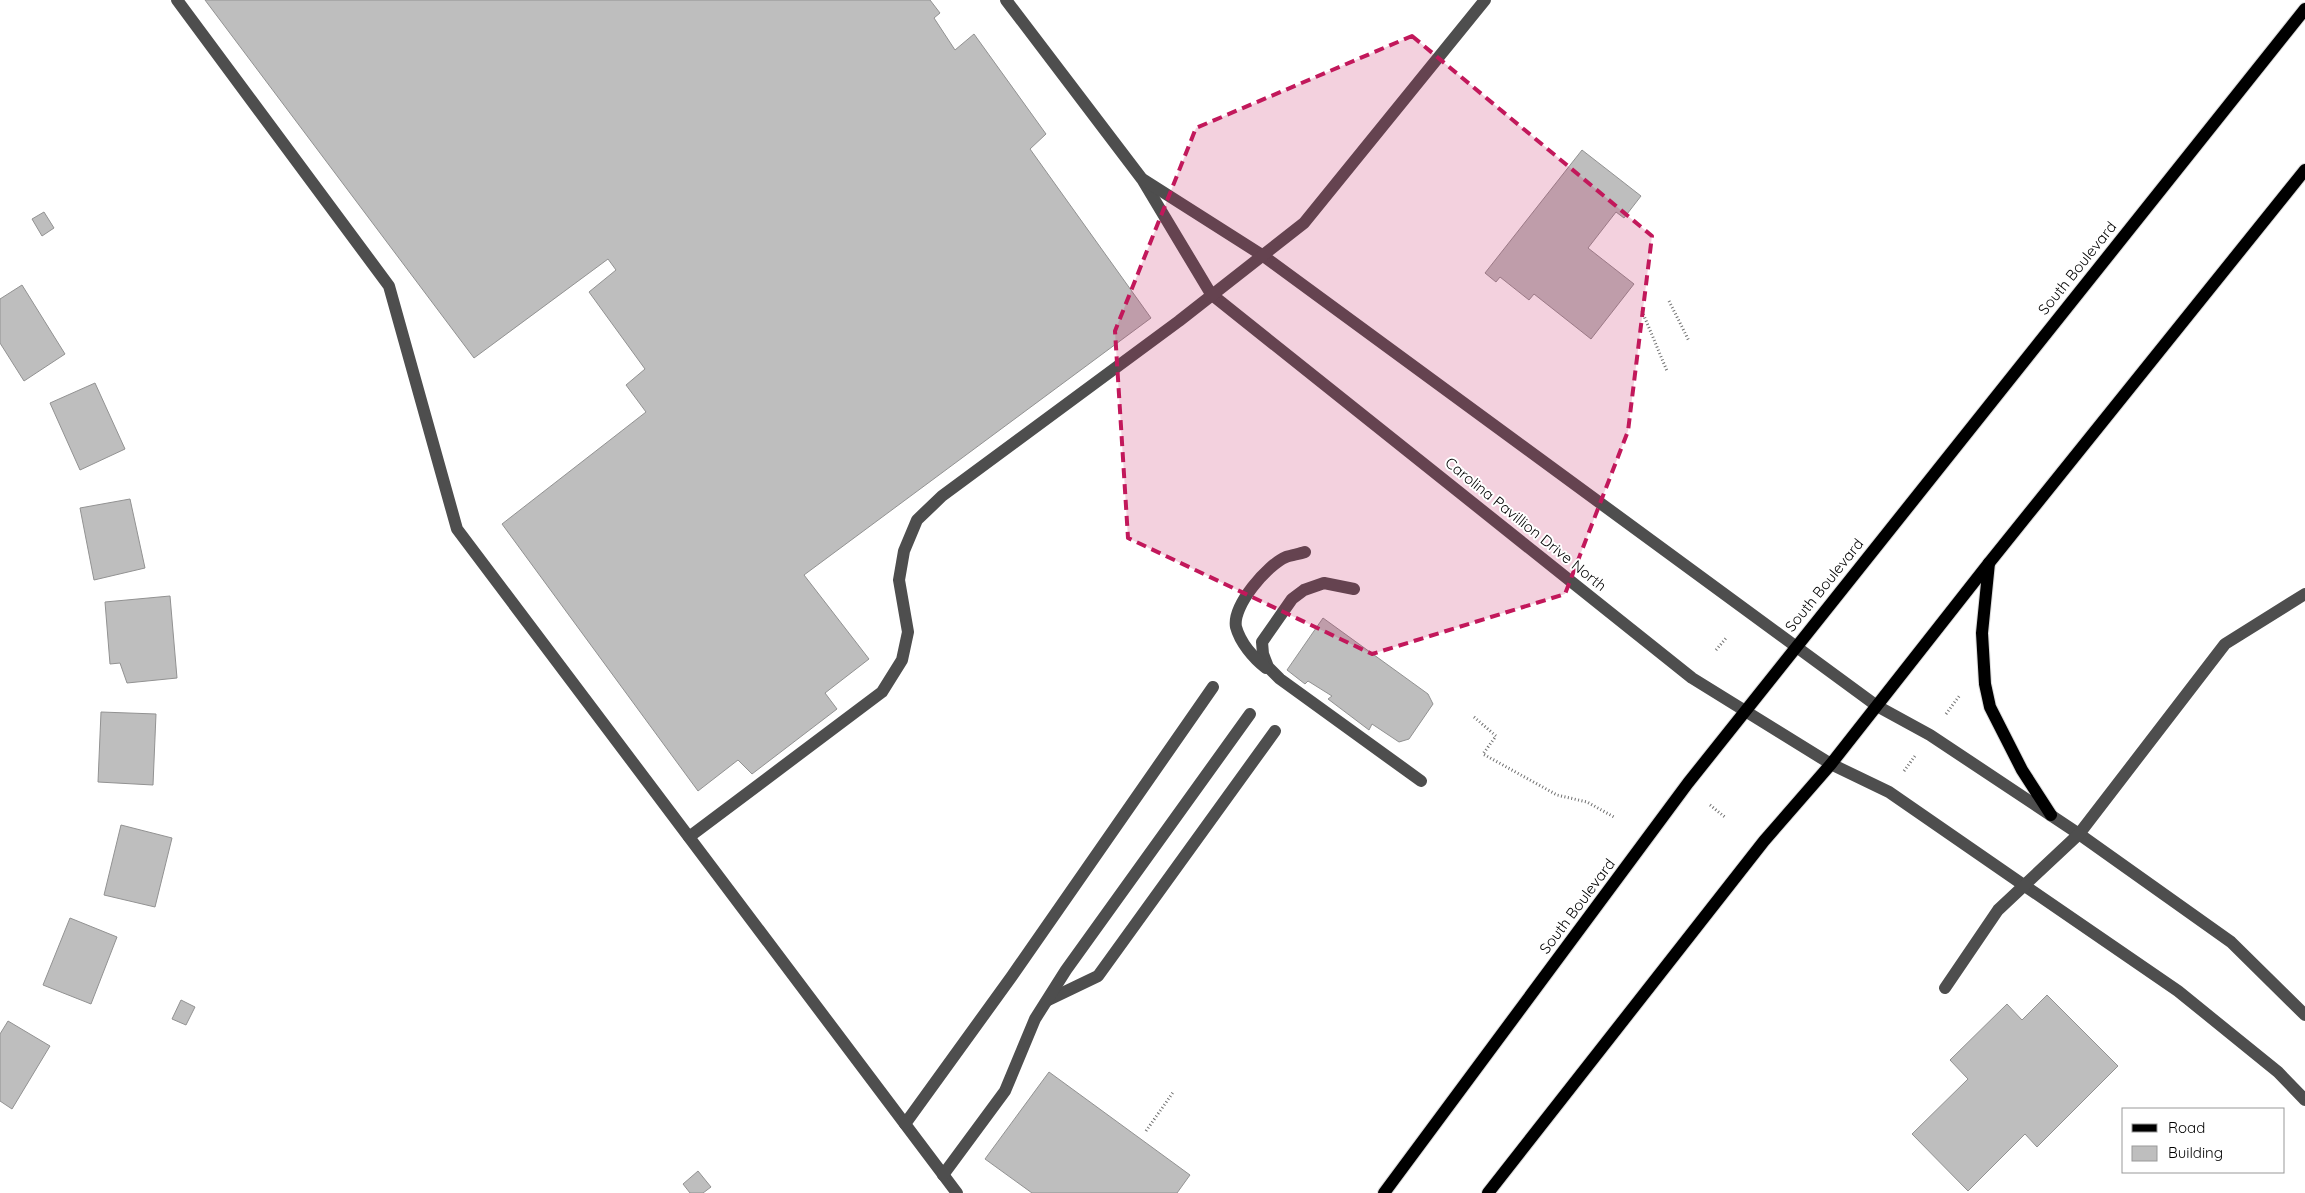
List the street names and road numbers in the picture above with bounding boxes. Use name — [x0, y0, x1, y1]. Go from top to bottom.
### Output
street label: South Boulevard — [2034, 218, 2120, 318]
street label: Carolina Pavillion Drive North — [1441, 453, 1611, 595]
street label: South Boulevard — [1781, 535, 1867, 635]
street label: South Boulevard — [1535, 855, 1619, 957]

